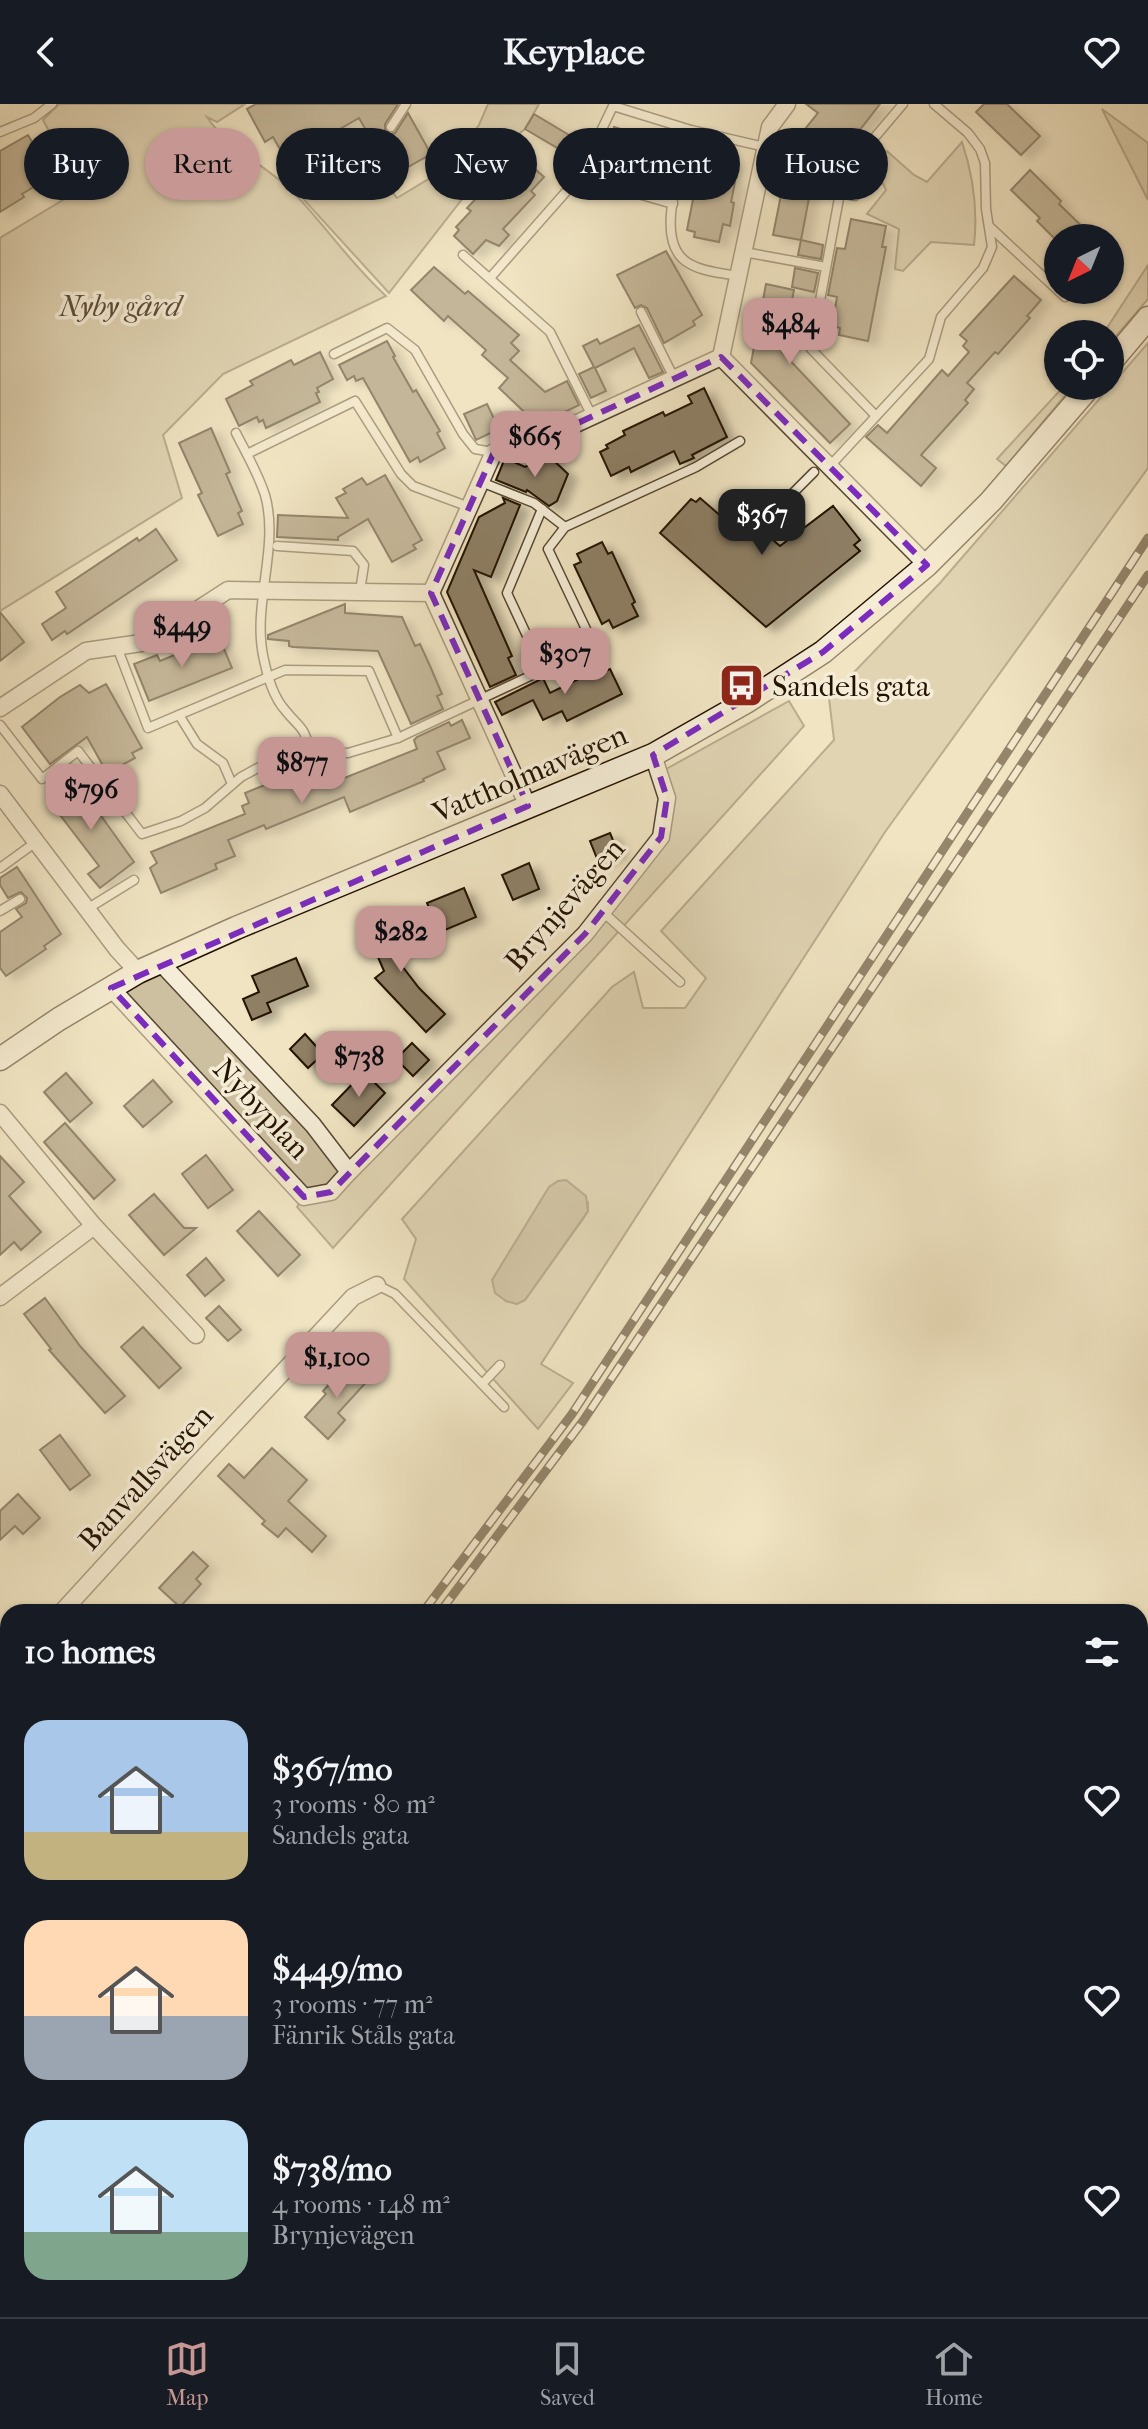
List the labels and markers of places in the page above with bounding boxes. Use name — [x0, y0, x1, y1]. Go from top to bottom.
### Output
pin: $484 — [743, 298, 837, 366]
pin: $665 — [488, 411, 582, 479]
pin: $367 — [715, 489, 809, 557]
pin: $449 — [135, 601, 229, 669]
pin: $307 — [518, 628, 612, 696]
bus stop icon: Sandels gata — [717, 662, 765, 710]
place label: Sandels gata — [772, 669, 931, 704]
pin: $877 — [255, 737, 349, 805]
pin: $796 — [44, 764, 138, 832]
pin: $282 — [354, 906, 448, 974]
pin: $738 — [312, 1031, 406, 1099]
pin: $1,100 — [272, 1332, 402, 1400]

